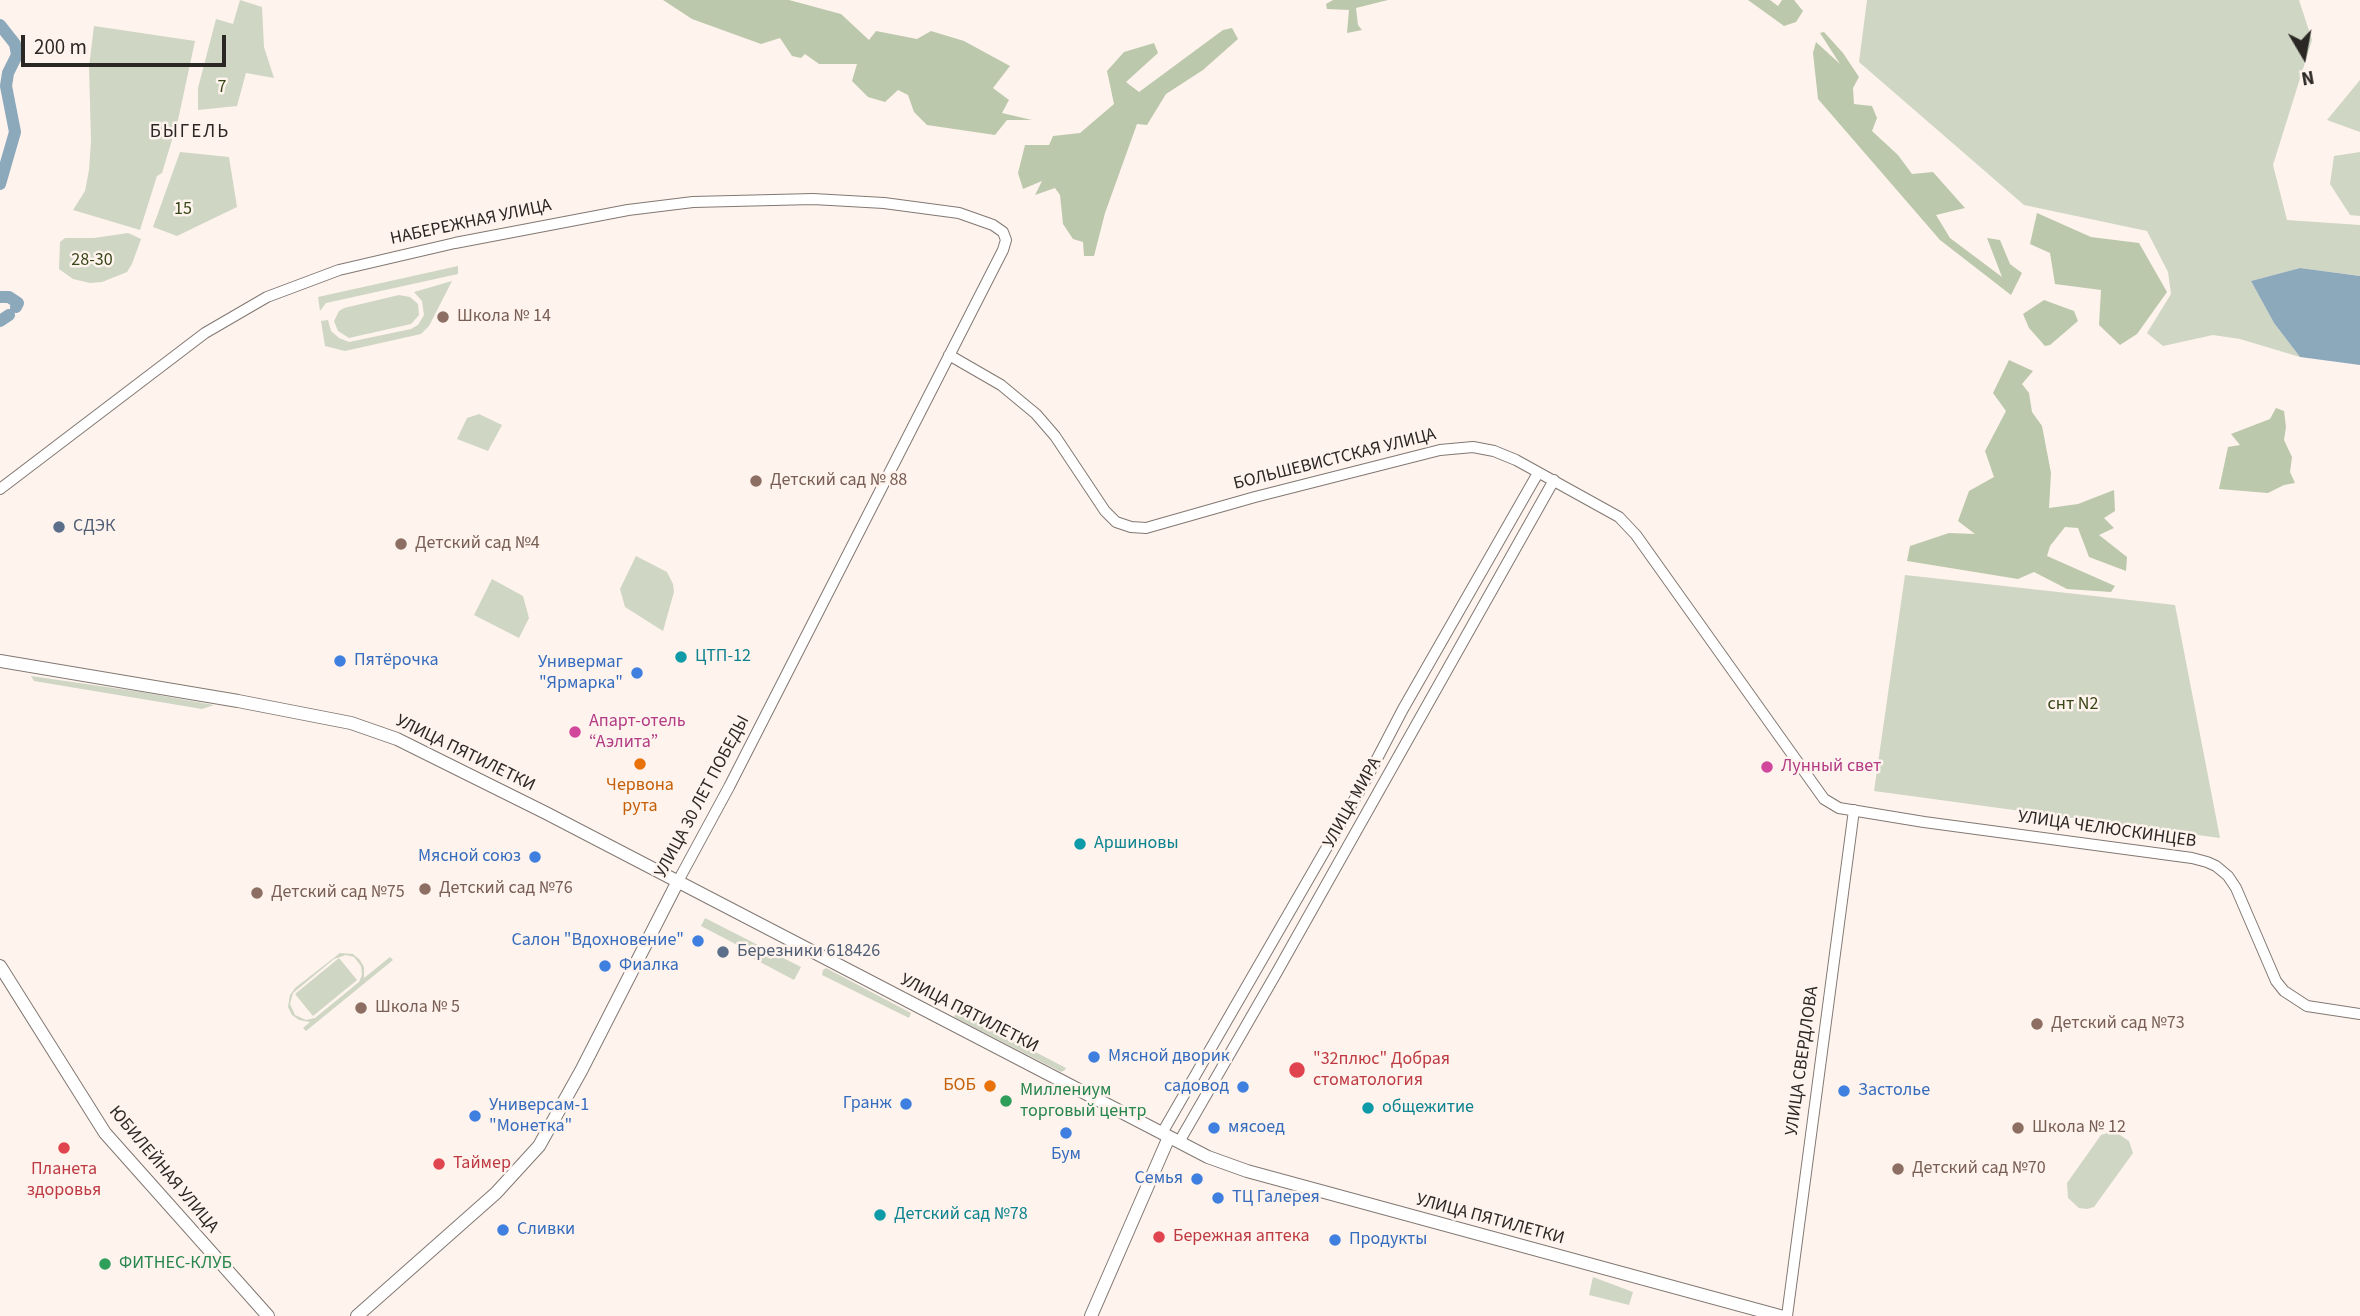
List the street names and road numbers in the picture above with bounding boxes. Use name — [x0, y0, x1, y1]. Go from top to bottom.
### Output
street label: НАБЕРЕЖНАЯ УЛИЦА — [388, 195, 554, 251]
street label: БОЛЬШЕВИСТСКАЯ УЛИЦА — [1231, 424, 1439, 496]
street label: УЛИЦА ПЯТИЛЕТКИ — [392, 711, 538, 797]
street label: УЛИЦА 30 ЛЕТ ПОБЕДЫ — [651, 712, 755, 882]
street label: УЛИЦА МИРА — [1319, 754, 1387, 852]
street label: УЛИЦА ЧЕЛЮСКИНЦЕВ — [2016, 807, 2198, 853]
street label: УЛИЦА ПЯТИЛЕТКИ — [896, 970, 1042, 1058]
street label: УЛИЦА СВЕРДЛОВА — [1782, 985, 1824, 1137]
street label: ЮБИЛЕЙНАЯ УЛИЦА — [103, 1102, 223, 1238]
street label: УЛИЦА ПЯТИЛЕТКИ — [1414, 1190, 1566, 1250]

